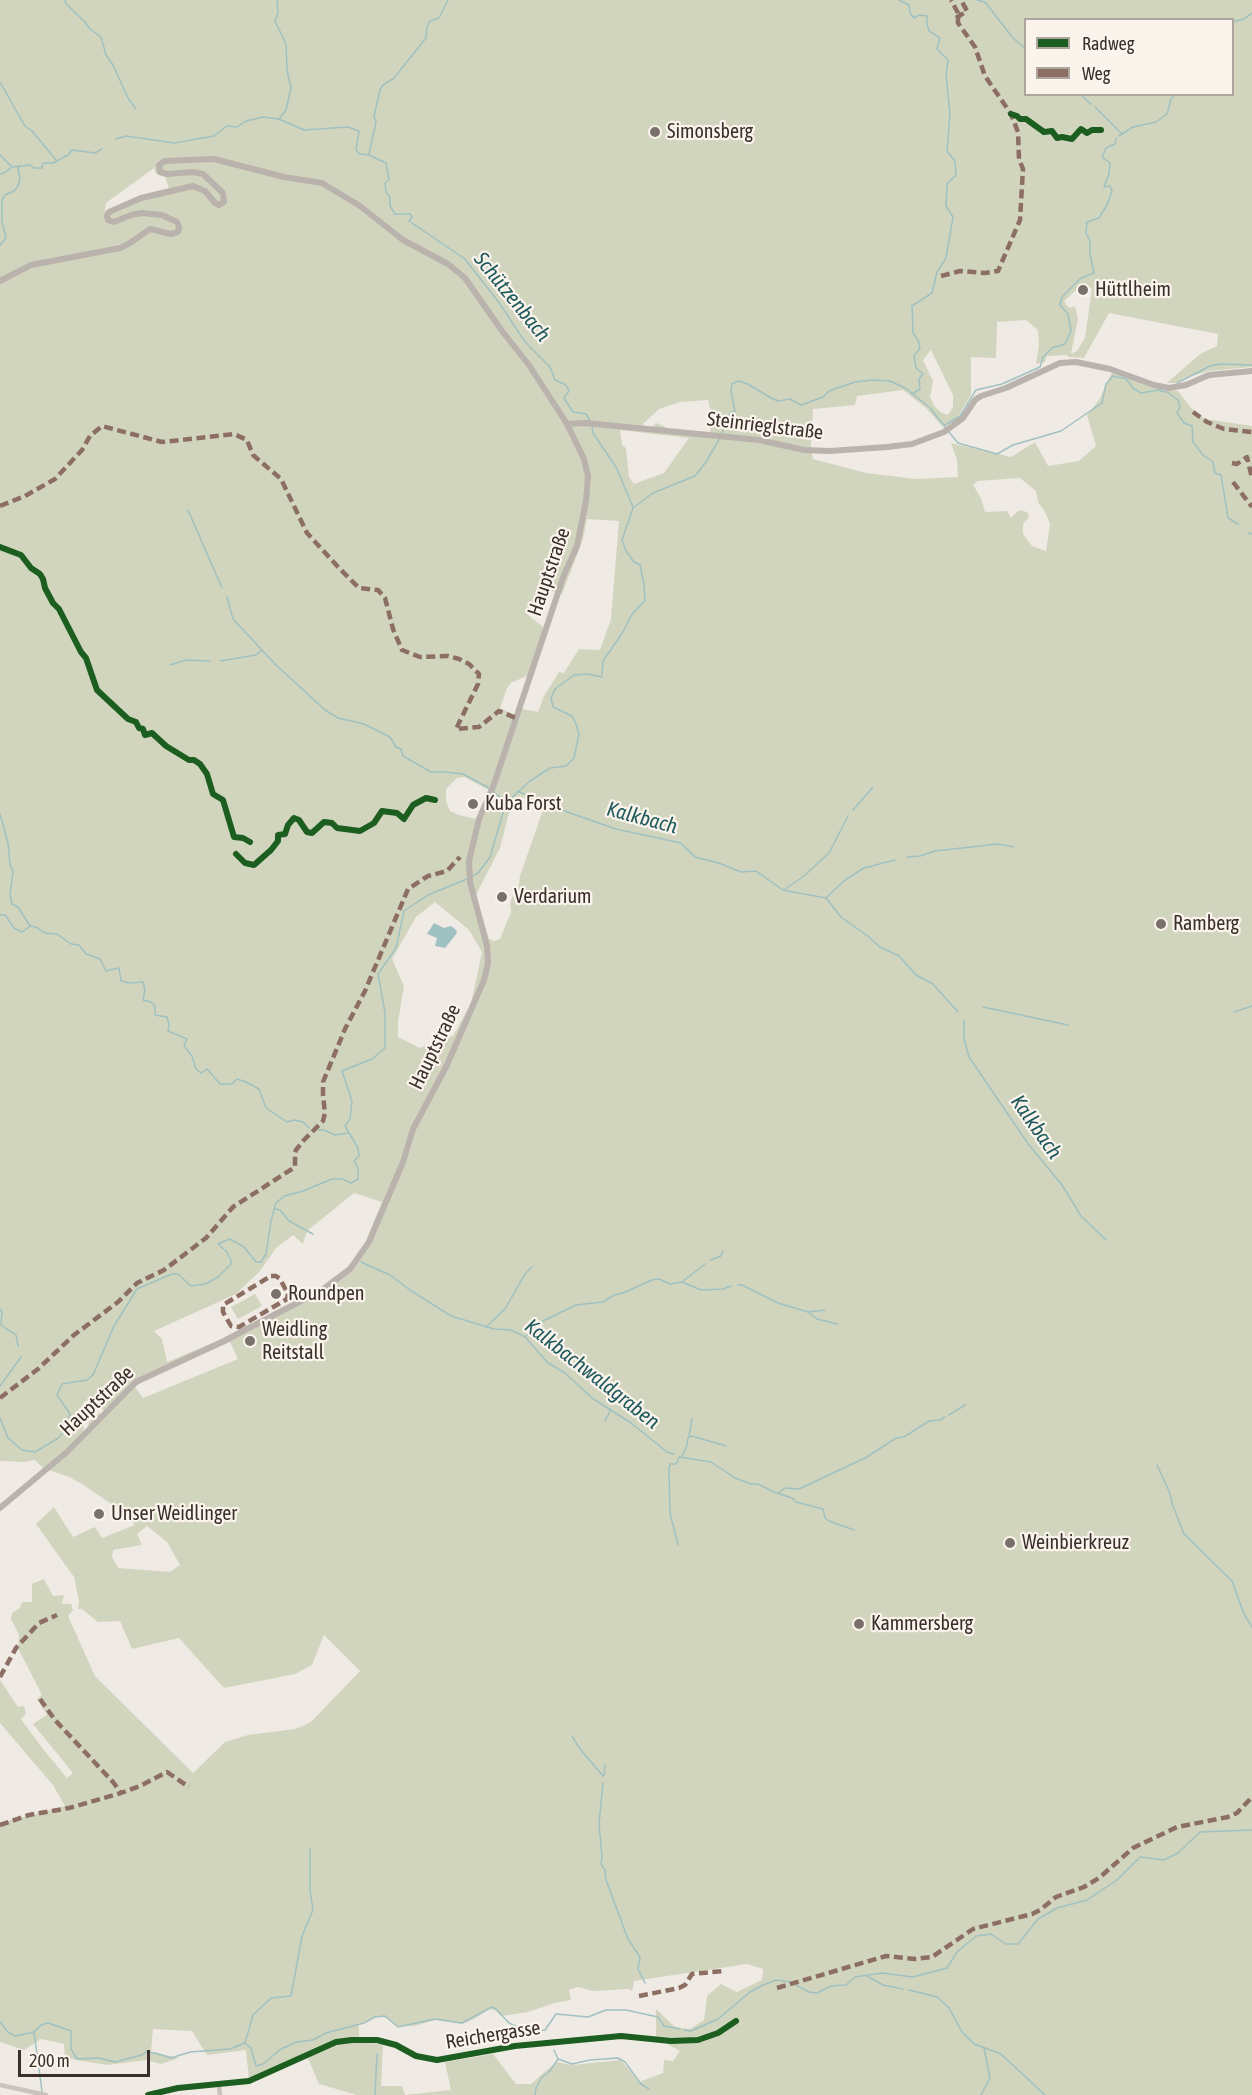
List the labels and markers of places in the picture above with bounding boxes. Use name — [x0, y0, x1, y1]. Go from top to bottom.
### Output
place label: Simonsberg — [667, 120, 753, 144]
marker: Simonsberg — [648, 125, 662, 139]
place label: Hüttlheim — [1095, 278, 1171, 302]
marker: Hüttlheim — [1076, 283, 1090, 297]
place label: Kuba Forst — [485, 792, 562, 816]
marker: Kuba Forst — [466, 797, 480, 811]
place label: Verdarium — [514, 885, 592, 909]
marker: Verdarium — [495, 890, 509, 904]
place label: Ramberg — [1173, 912, 1239, 936]
marker: Ramberg — [1154, 917, 1168, 931]
place label: Roundpen — [288, 1282, 364, 1306]
marker: Roundpen — [269, 1287, 283, 1301]
place label: Weidling Reitstall — [262, 1318, 327, 1365]
marker: Weidling Reitstall — [243, 1334, 257, 1348]
place label: Unser Weidlinger — [111, 1502, 237, 1526]
marker: Unser Weidlinger — [92, 1507, 106, 1521]
place label: Weinbierkreuz — [1022, 1531, 1129, 1555]
marker: Weinbierkreuz — [1003, 1536, 1017, 1550]
place label: Kammersberg — [871, 1612, 973, 1636]
marker: Kammersberg — [852, 1617, 866, 1631]

